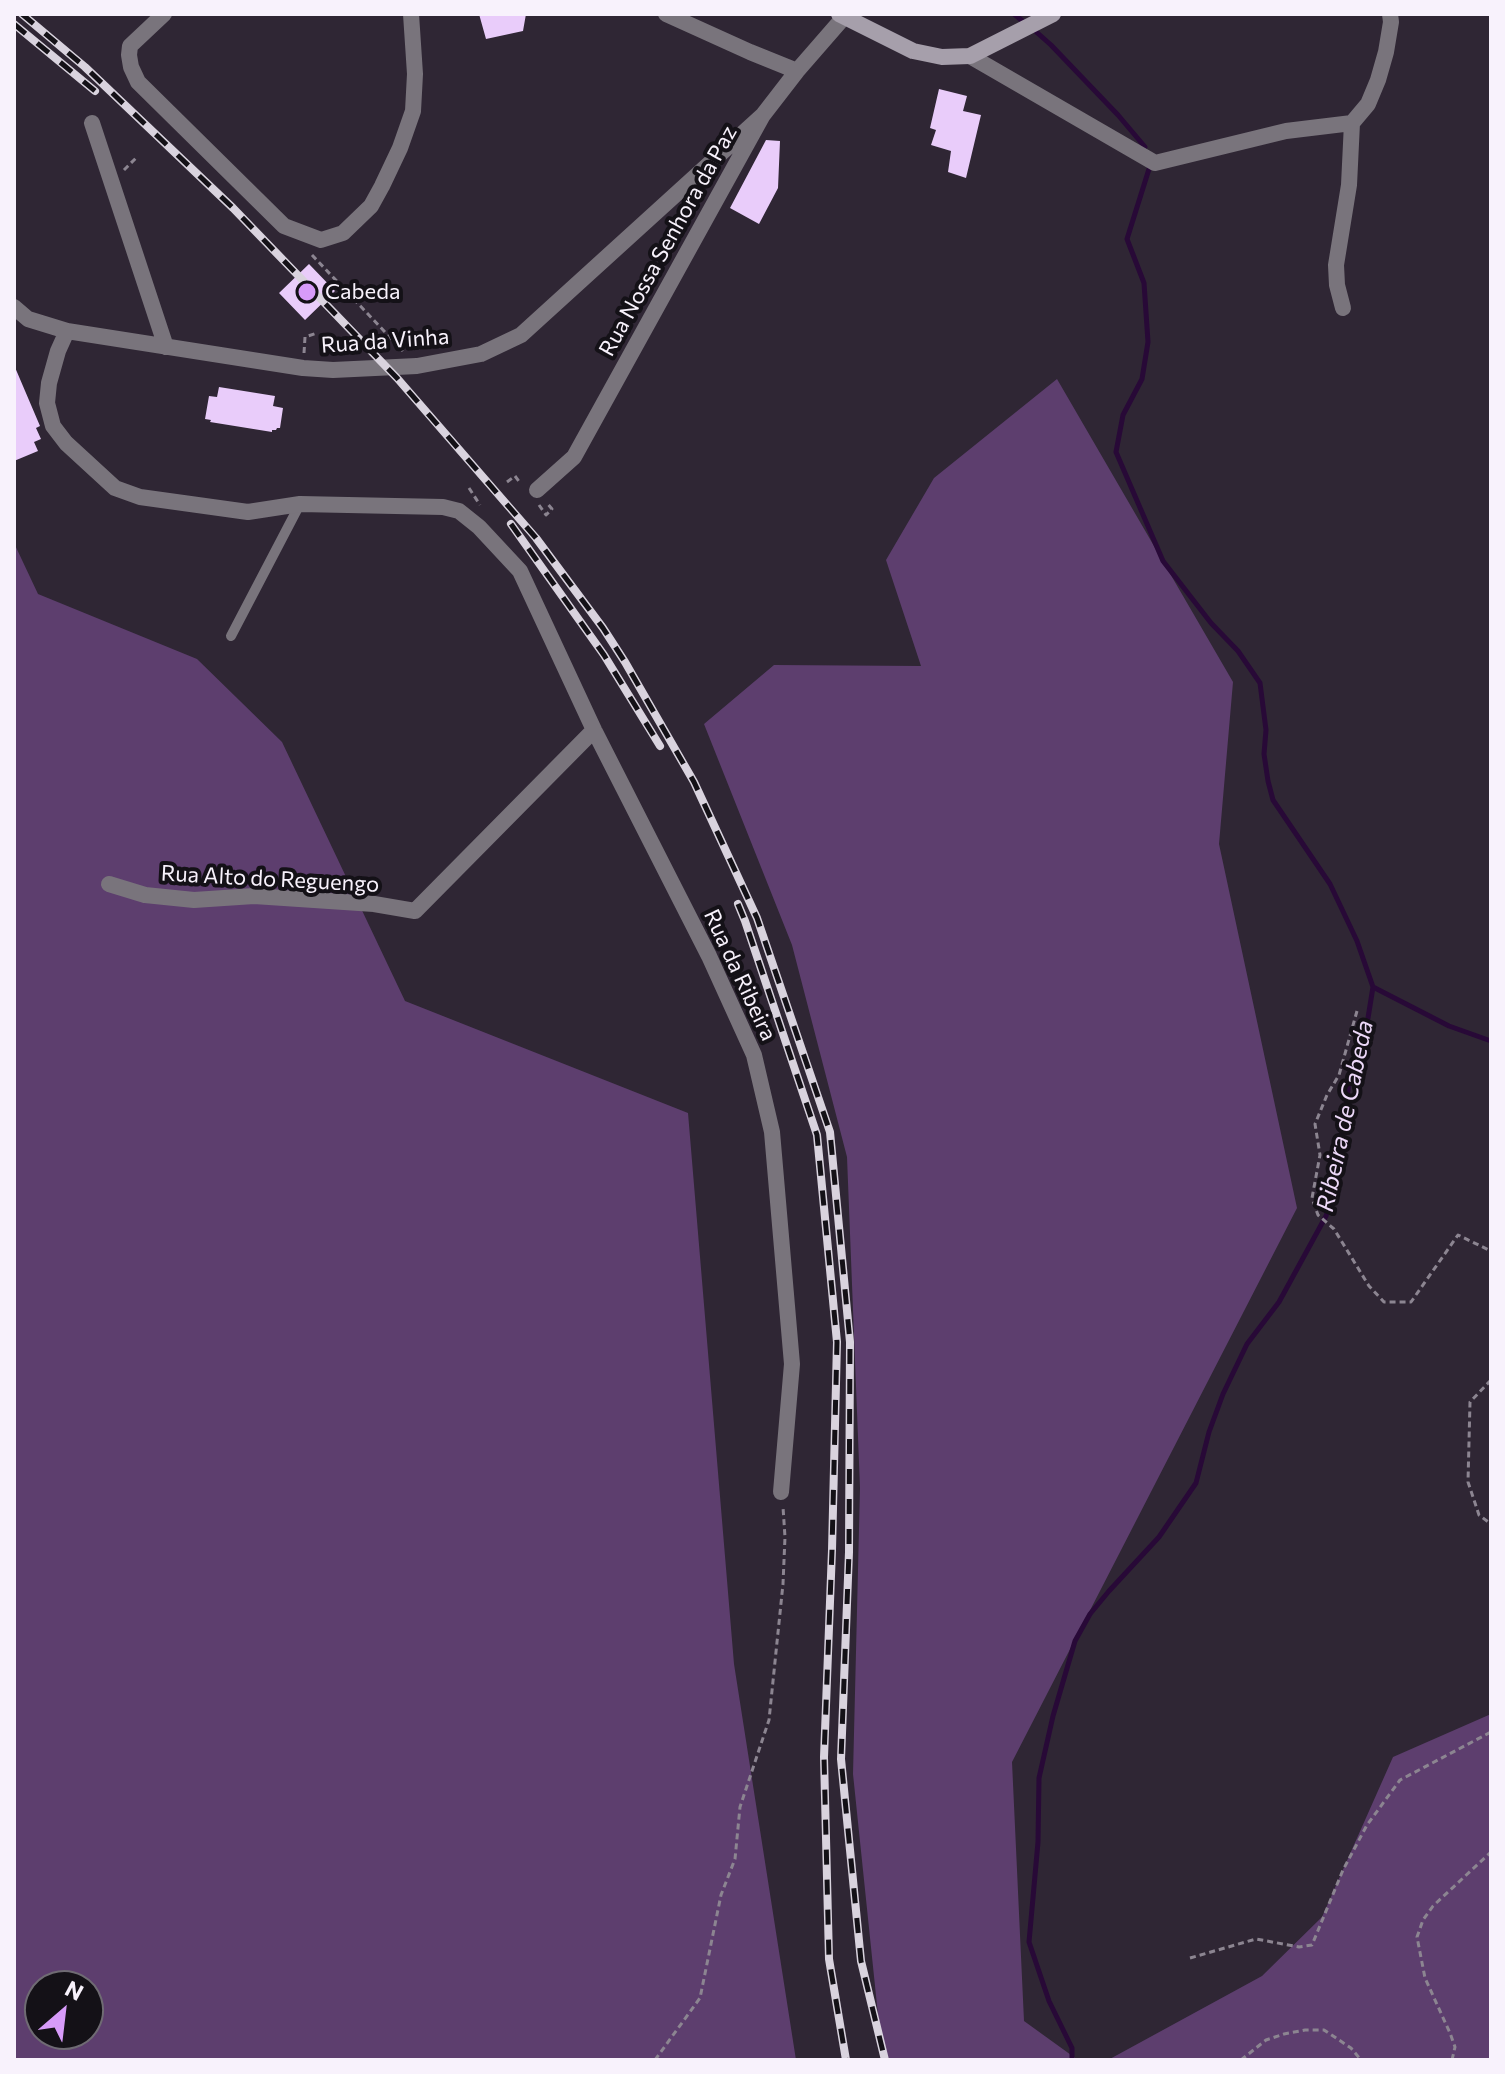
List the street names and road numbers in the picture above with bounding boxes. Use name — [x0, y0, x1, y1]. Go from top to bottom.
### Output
street label: Rua Nossa Senhora da Paz — [594, 121, 742, 361]
street label: Rua da Vinha — [320, 323, 450, 359]
street label: Rua Alto do Reguengo — [160, 860, 380, 898]
street label: Rua da Ribeira — [698, 905, 782, 1045]

